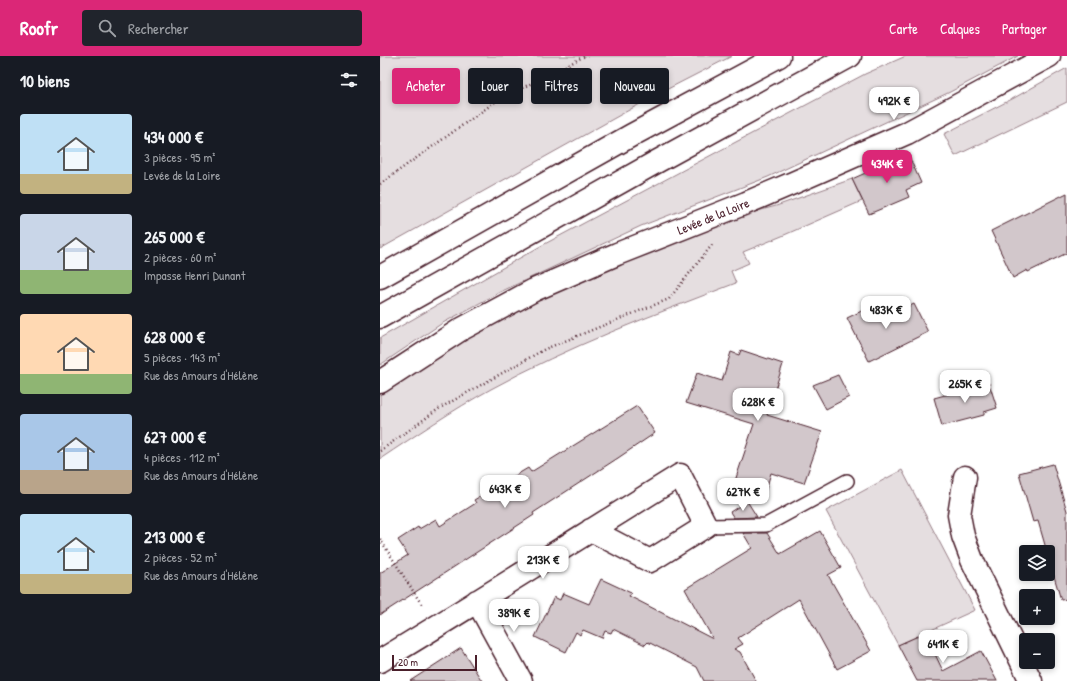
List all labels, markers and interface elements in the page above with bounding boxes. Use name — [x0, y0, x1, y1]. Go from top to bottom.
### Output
search box — [82, 10, 362, 46]
text: Roofr — [20, 15, 58, 41]
icon: search — [96, 17, 118, 39]
text: Rechercher — [128, 18, 189, 39]
text: Carte — [889, 19, 918, 38]
text: Calques — [940, 19, 980, 38]
text: Partager — [1002, 19, 1047, 38]
chip: Acheter — [392, 68, 460, 104]
chip: Louer — [468, 68, 523, 104]
chip: Filtres — [531, 68, 592, 104]
chip: Nouveau — [600, 68, 669, 104]
text: 10 biens — [20, 69, 70, 92]
icon: filters — [338, 69, 360, 91]
pin: 492K € — [861, 87, 927, 121]
text: 492K € — [878, 91, 910, 109]
text: 434 000 € — [144, 125, 203, 148]
icon: home — [52, 130, 100, 178]
text: 3 pièces · 95 m² — [144, 148, 215, 166]
pin: 434K € — [854, 150, 920, 184]
text: 434K € — [871, 154, 903, 172]
text: Levée de la Loire — [144, 166, 221, 184]
street label: Levée de la Loire — [674, 193, 752, 239]
text: 265 000 € — [144, 225, 205, 248]
icon: home — [52, 230, 100, 278]
text: 2 pièces · 60 m² — [144, 248, 216, 266]
text: Impasse Henri Dunant — [144, 266, 245, 284]
pin: 483K € — [853, 296, 919, 330]
text: 483K € — [870, 300, 902, 318]
text: 628 000 € — [144, 325, 205, 348]
icon: home — [52, 330, 100, 378]
text: 5 pièces · 143 m² — [144, 348, 220, 366]
text: Rue des Amours d'Hélène — [144, 366, 258, 384]
pin: 265K € — [932, 370, 998, 404]
text: 265K € — [949, 374, 981, 392]
pin: 628K € — [725, 388, 791, 422]
text: 628K € — [742, 392, 774, 410]
text: 627 000 € — [144, 425, 206, 448]
icon: home — [52, 430, 100, 478]
text: 4 pièces · 112 m² — [144, 448, 220, 466]
text: Rue des Amours d'Hélène — [144, 466, 258, 484]
pin: 643K € — [472, 475, 538, 509]
pin: 627K € — [710, 478, 776, 512]
text: 643K € — [489, 479, 521, 497]
text: 627K € — [726, 482, 760, 500]
text: 213 000 € — [144, 525, 205, 548]
icon: home — [52, 530, 100, 578]
map controls — [1019, 545, 1055, 669]
button: layers — [1019, 545, 1055, 581]
pin: 213K € — [510, 546, 576, 580]
text: 2 pièces · 52 m² — [144, 548, 217, 566]
text: 213K € — [527, 550, 559, 568]
text: Rue des Amours d'Hélène — [144, 566, 258, 584]
button: + — [1019, 589, 1055, 625]
pin: 389K € — [481, 599, 547, 633]
text: 389K € — [498, 603, 530, 621]
pin: 641K € — [910, 630, 976, 664]
button: − — [1019, 633, 1055, 669]
text: 641K € — [928, 634, 958, 652]
scale bar — [392, 653, 477, 672]
text: 20 m — [398, 655, 418, 669]

